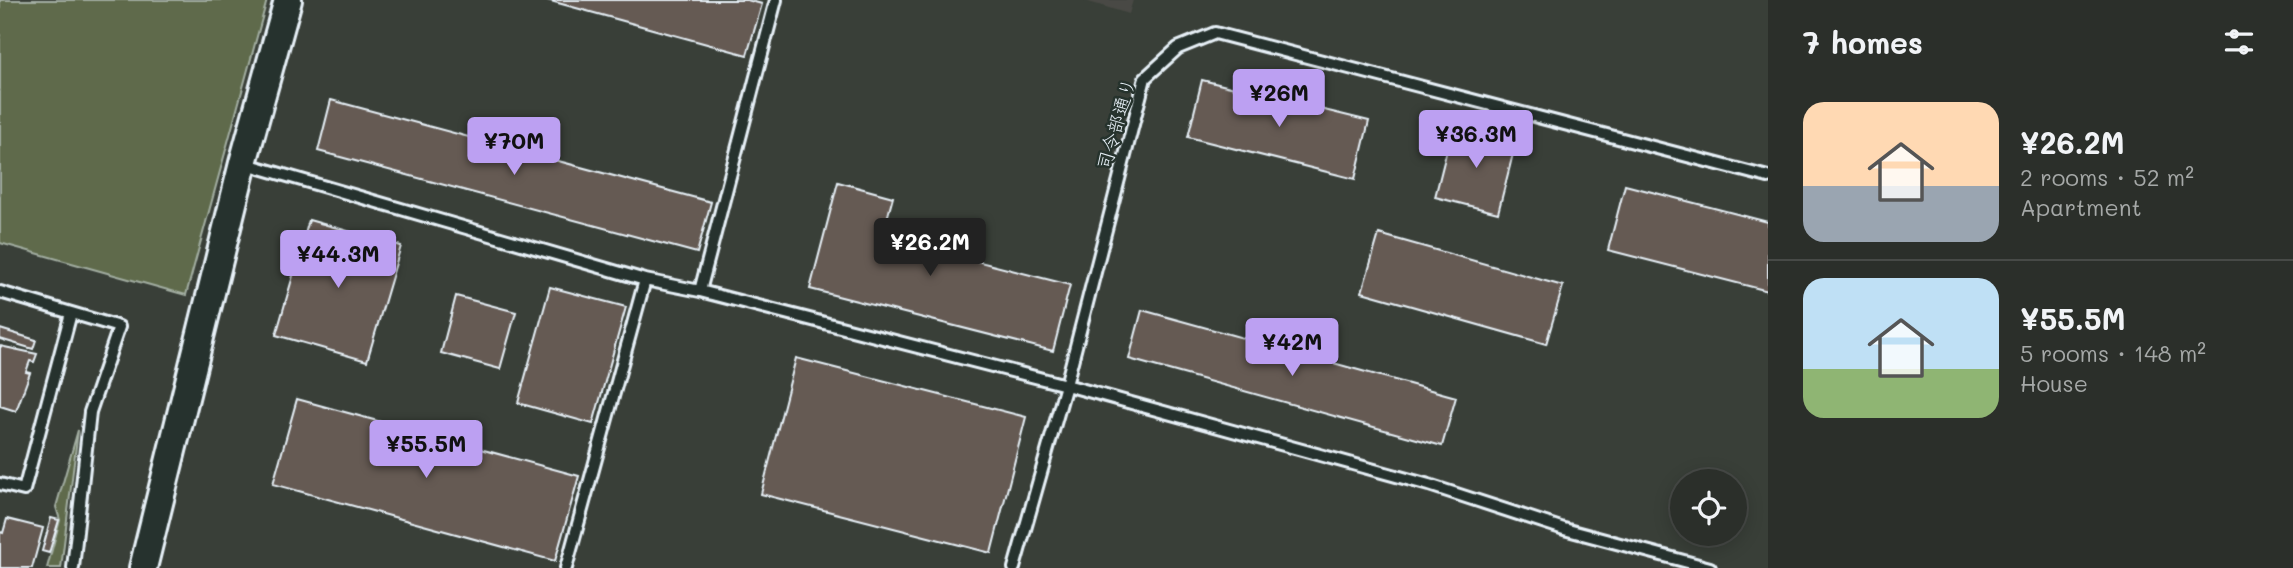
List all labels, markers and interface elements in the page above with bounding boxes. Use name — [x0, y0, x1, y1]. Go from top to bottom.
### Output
text: 7 homes — [1803, 22, 1923, 62]
icon: filters — [2220, 23, 2258, 61]
pin: ¥26M — [1238, 69, 1320, 129]
street label: 司令部通り — [1090, 75, 1141, 173]
text: ¥26M — [1249, 77, 1309, 107]
pin: ¥36.3M — [1419, 110, 1533, 170]
pin: ¥70M — [473, 118, 555, 177]
text: ¥36.3M — [1435, 118, 1517, 148]
text: ¥26.2M — [2020, 122, 2125, 162]
text: ¥70M — [483, 125, 545, 155]
icon: home — [1859, 130, 1943, 214]
text: 2 rooms · 52 m² — [2020, 162, 2194, 192]
text: Apartment — [2020, 192, 2142, 222]
pin: ¥26.2M — [873, 218, 987, 278]
text: ¥26.2M — [890, 226, 970, 256]
pin: ¥44.3M — [281, 230, 395, 290]
text: ¥44.3M — [296, 238, 380, 268]
text: ¥55.5M — [2020, 298, 2126, 338]
icon: home — [1859, 306, 1943, 390]
pin: ¥42M — [1251, 318, 1333, 378]
text: ¥42M — [1261, 326, 1323, 356]
text: 5 rooms · 148 m² — [2020, 338, 2206, 368]
text: House — [2020, 368, 2088, 398]
pin: ¥55.5M — [369, 420, 483, 480]
text: ¥55.5M — [385, 428, 467, 458]
map controls — [1670, 469, 1747, 546]
button: locate — [1670, 469, 1747, 546]

